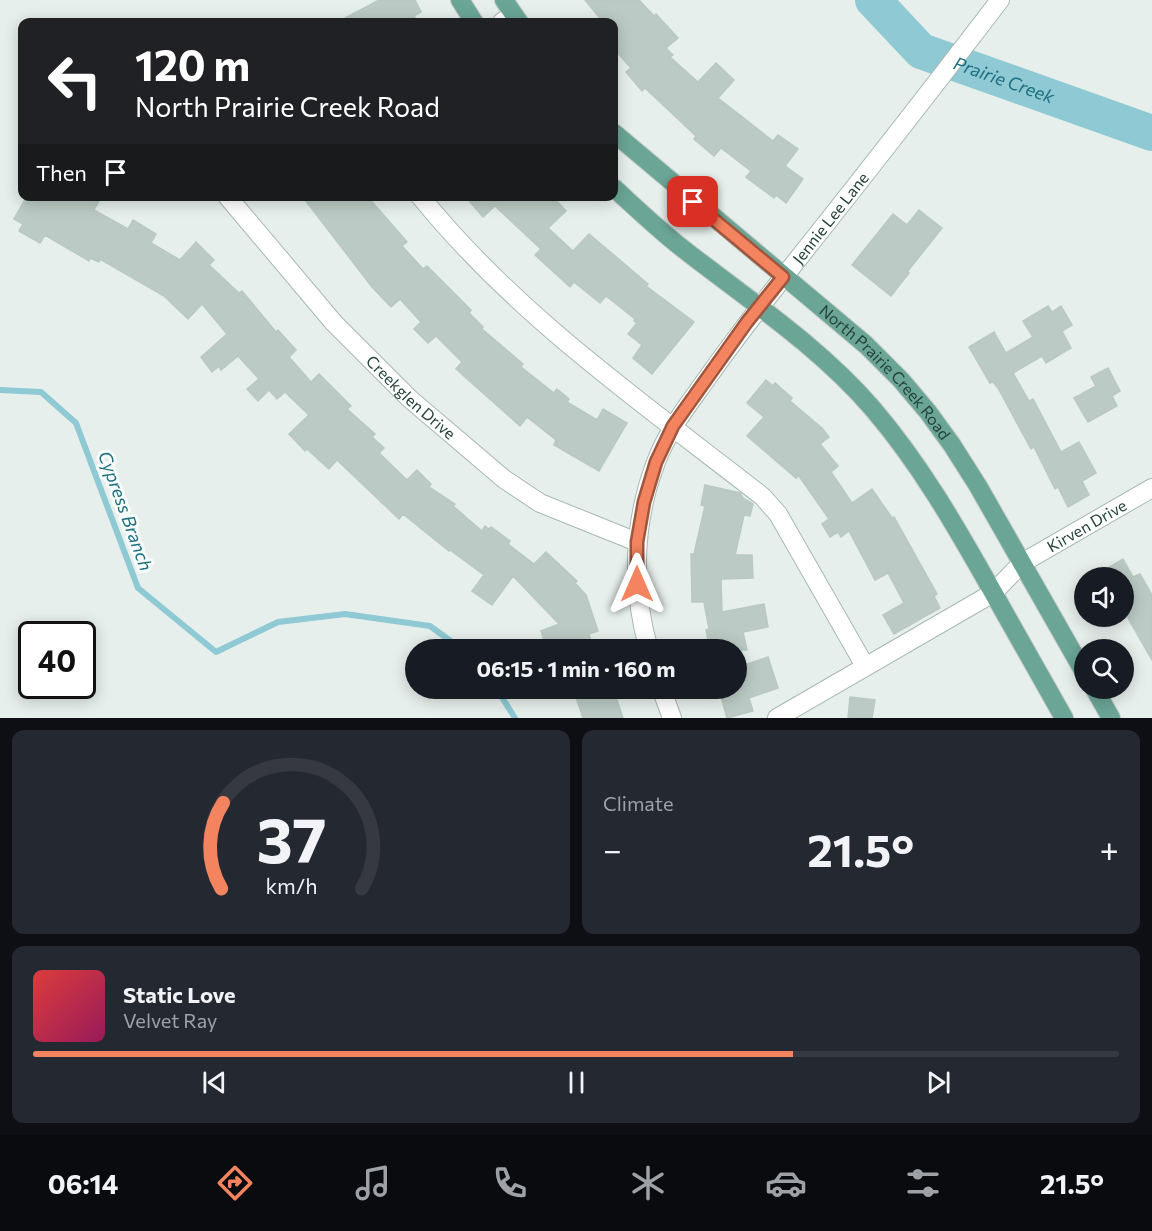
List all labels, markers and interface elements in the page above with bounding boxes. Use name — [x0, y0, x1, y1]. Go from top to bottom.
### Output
text: 120 m — [135, 38, 250, 90]
icon: left — [36, 42, 114, 120]
water label: Prairie Creek — [951, 52, 1059, 108]
text: North Prairie Creek Road — [135, 90, 440, 123]
icon: arrive — [99, 156, 132, 189]
text: Then — [36, 159, 87, 186]
street label: Jennie Lee Lane — [788, 168, 872, 267]
pin — [667, 176, 718, 227]
icon: arrive — [676, 185, 709, 218]
street label: North Prairie Creek Road — [816, 300, 955, 443]
street label: Creekglen Drive — [363, 351, 460, 443]
water label: Cypress Branch — [94, 448, 158, 573]
street label: Kirven Drive — [1043, 495, 1130, 556]
position arrow — [605, 552, 669, 616]
map controls — [1074, 567, 1134, 699]
button: sound — [1074, 567, 1134, 627]
speed limit sign: 40 — [18, 621, 96, 699]
button: search — [1074, 639, 1134, 699]
text: 06:15 · 1 min · 160 m — [477, 655, 676, 682]
text: Climate — [603, 791, 673, 815]
text: 37 — [256, 800, 326, 876]
text: 21.5° — [807, 821, 914, 876]
text: − — [603, 828, 622, 869]
text: + — [1100, 828, 1119, 869]
text: km/h — [265, 872, 317, 898]
text: Static Love — [123, 981, 236, 1008]
text: Velvet Ray — [123, 1008, 217, 1032]
icon: previous — [198, 1066, 231, 1099]
icon: pause — [560, 1066, 593, 1099]
icon: next — [922, 1066, 955, 1099]
icon: directions — [214, 1162, 256, 1204]
icon: music — [352, 1162, 394, 1204]
icon: phone — [489, 1162, 531, 1204]
icon: climate — [627, 1162, 669, 1204]
icon: car — [765, 1162, 807, 1204]
icon: filters — [902, 1162, 944, 1204]
text: 06:14 — [48, 1167, 118, 1200]
text: 21.5° — [1040, 1167, 1104, 1200]

